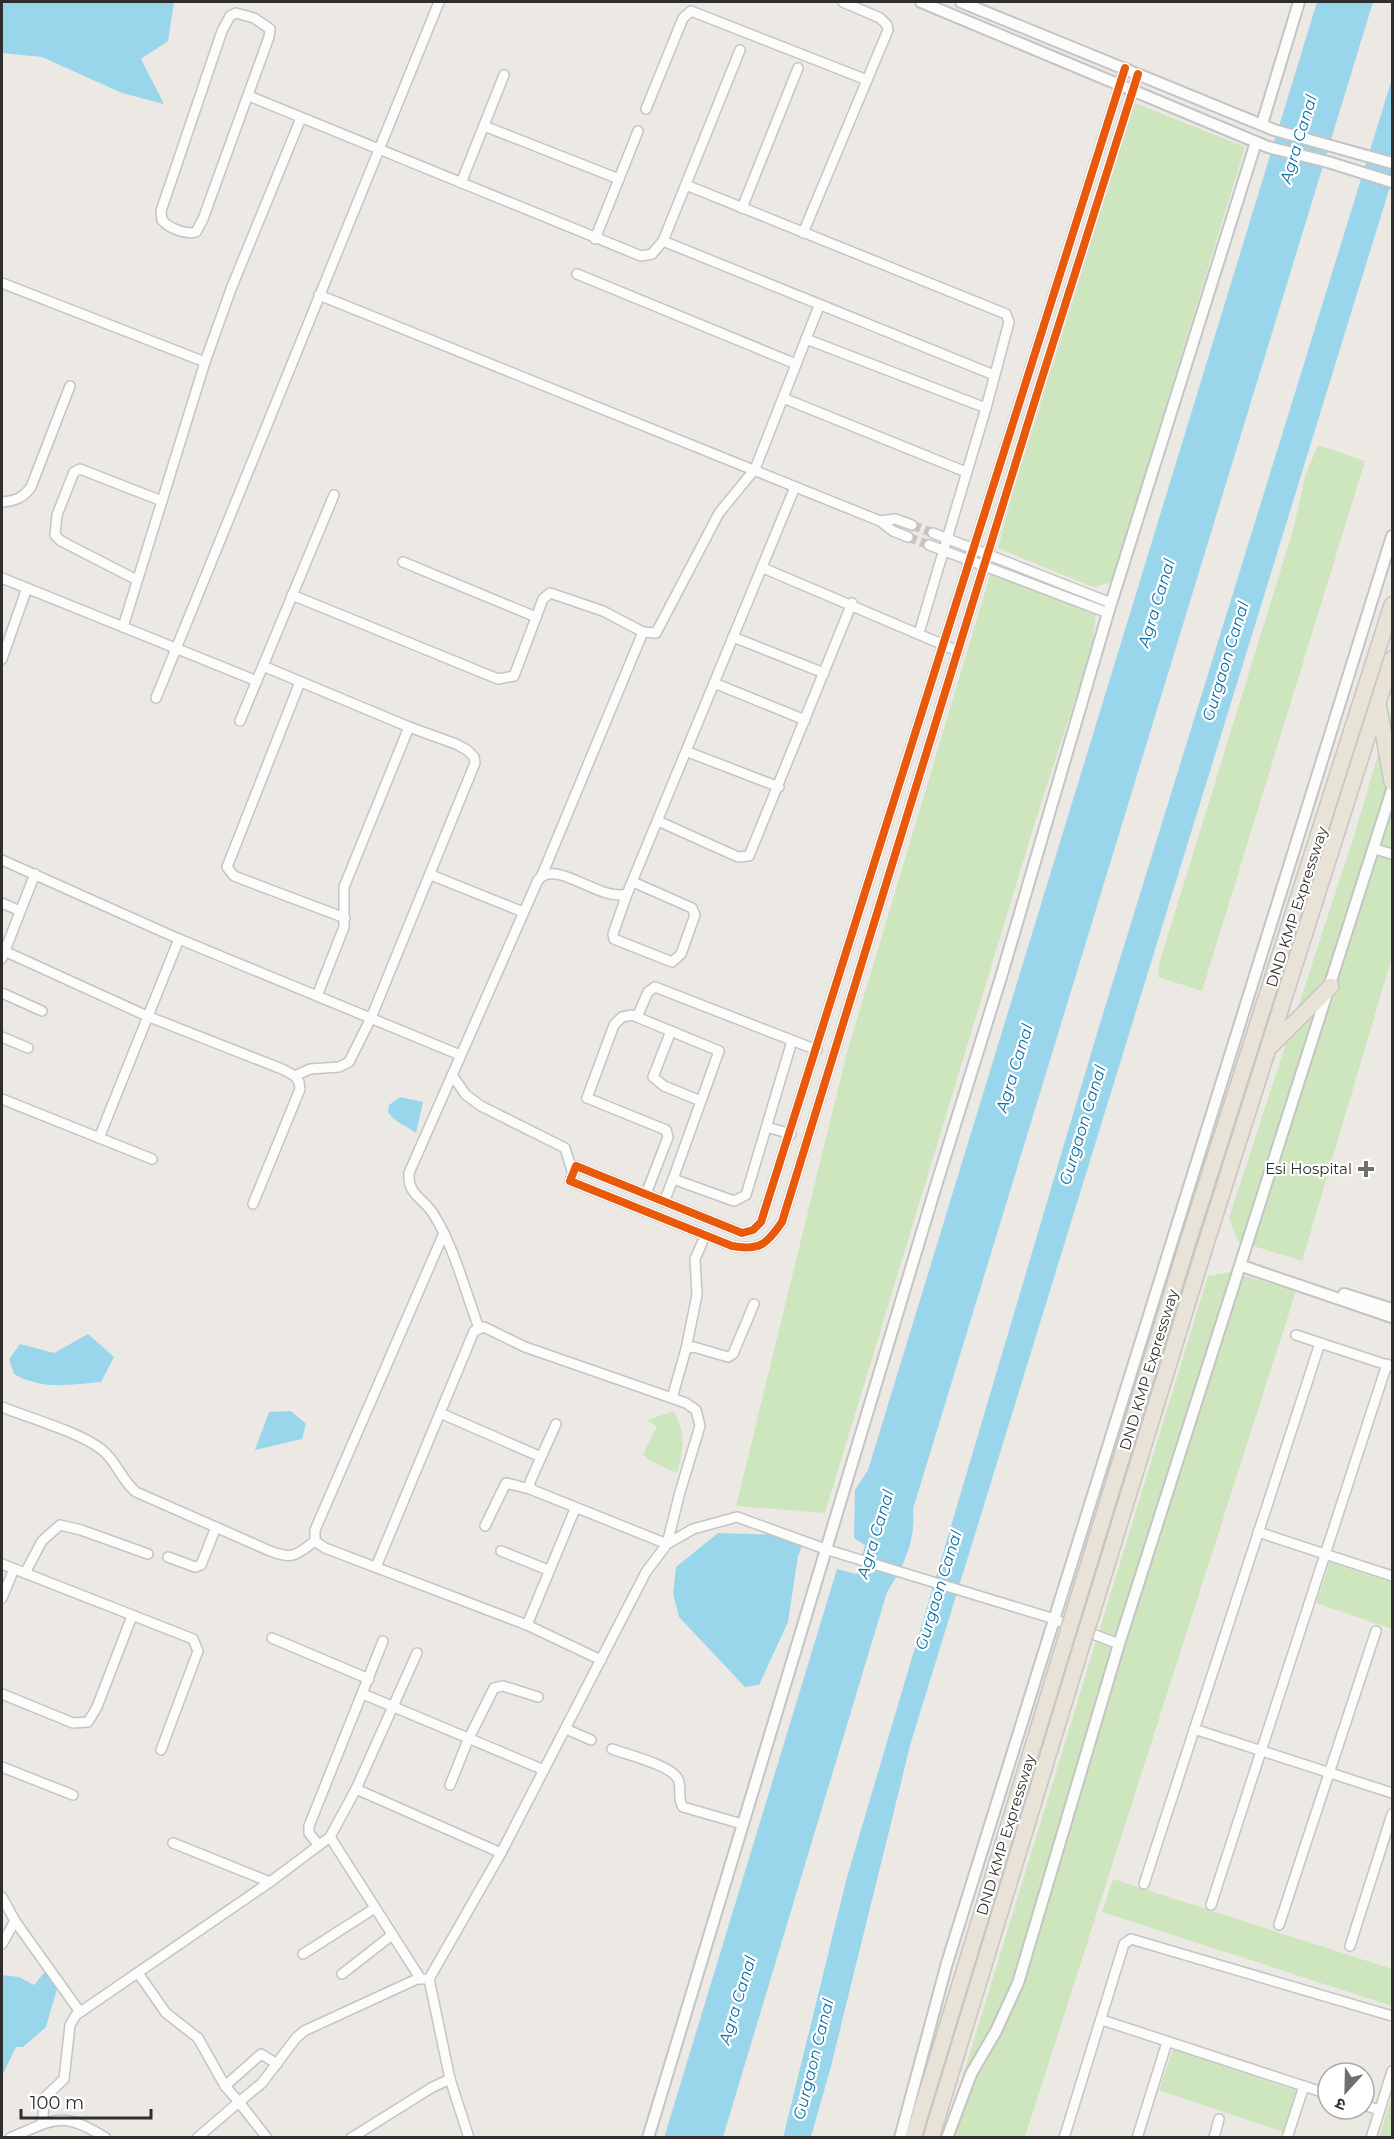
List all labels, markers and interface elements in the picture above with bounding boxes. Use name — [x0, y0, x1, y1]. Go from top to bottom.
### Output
water label: Agra Canal — [1276, 92, 1321, 187]
water label: Agra Canal — [1134, 556, 1179, 651]
water label: Gurgaon Canal — [1198, 598, 1253, 723]
street label: DND KMP Expressway — [1262, 823, 1332, 989]
water label: Agra Canal — [992, 1021, 1037, 1116]
water label: Gurgaon Canal — [1055, 1062, 1110, 1187]
place label: Esi Hospital — [1265, 1159, 1352, 1178]
marker: Esi Hospital — [1357, 1160, 1375, 1178]
street label: DND KMP Expressway — [1115, 1286, 1182, 1453]
water label: Agra Canal — [853, 1487, 898, 1582]
water label: Gurgaon Canal — [911, 1527, 966, 1652]
street label: DND KMP Expressway — [972, 1751, 1039, 1918]
water label: Agra Canal — [715, 1953, 760, 2048]
water label: Gurgaon Canal — [789, 1996, 838, 2122]
north arrow — [1316, 2061, 1376, 2121]
scale bar — [21, 2082, 152, 2120]
text: 100 m — [30, 2092, 84, 2114]
text: उ — [1332, 2094, 1348, 2115]

